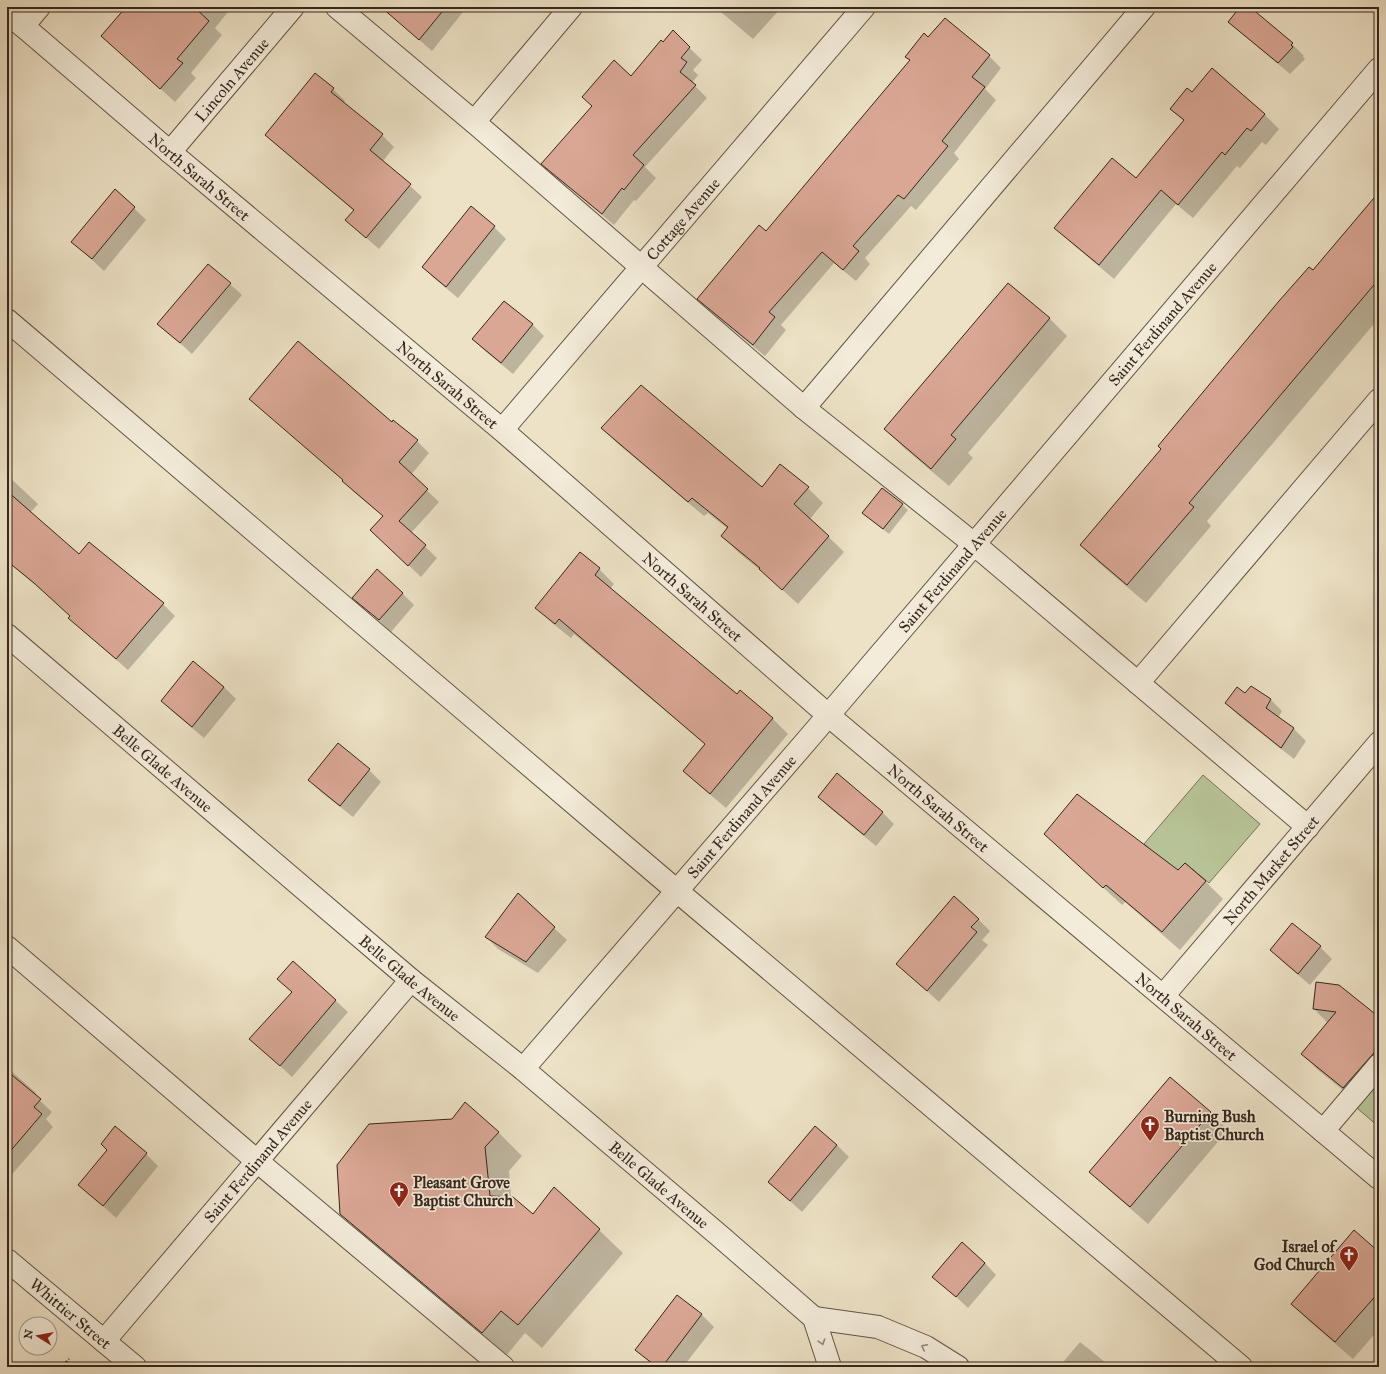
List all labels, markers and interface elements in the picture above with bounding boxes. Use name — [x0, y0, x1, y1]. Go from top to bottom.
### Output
street label: Lincoln Avenue — [191, 34, 273, 126]
street label: North Sarah Street — [145, 129, 254, 225]
street label: Cottage Avenue — [642, 174, 724, 264]
street label: Saint Ferdinand Avenue — [1104, 258, 1221, 390]
street label: North Sarah Street — [393, 337, 502, 433]
street label: Saint Ferdinand Avenue — [894, 504, 1011, 636]
street label: North Sarah Street — [639, 548, 746, 646]
street label: Belle Glade Avenue — [109, 721, 217, 817]
street label: Saint Ferdinand Avenue — [683, 751, 800, 882]
street label: North Sarah Street — [884, 760, 993, 856]
street label: North Market Street — [1219, 811, 1323, 929]
street label: Belle Glade Avenue — [355, 931, 464, 1026]
street label: North Sarah Street — [1132, 969, 1241, 1065]
street label: Saint Ferdinand Avenue — [200, 1095, 316, 1227]
place label: Burning Bush Baptist Church — [1164, 1107, 1264, 1145]
church icon: Burning Bush Baptist Church — [1139, 1114, 1161, 1142]
street label: Belle Glade Avenue — [605, 1137, 713, 1233]
place label: Pleasant Grove Baptist Church — [413, 1173, 513, 1211]
church icon: Pleasant Grove Baptist Church — [388, 1180, 410, 1208]
place label: Israel of God Church — [1254, 1237, 1338, 1274]
church icon: Israel of God Church — [1338, 1244, 1360, 1272]
street label: Whittier Street — [26, 1274, 115, 1353]
north arrow — [18, 1316, 58, 1356]
text: N — [21, 1328, 36, 1340]
one-way arrow — [817, 1339, 826, 1346]
one-way arrow — [921, 1344, 929, 1352]

